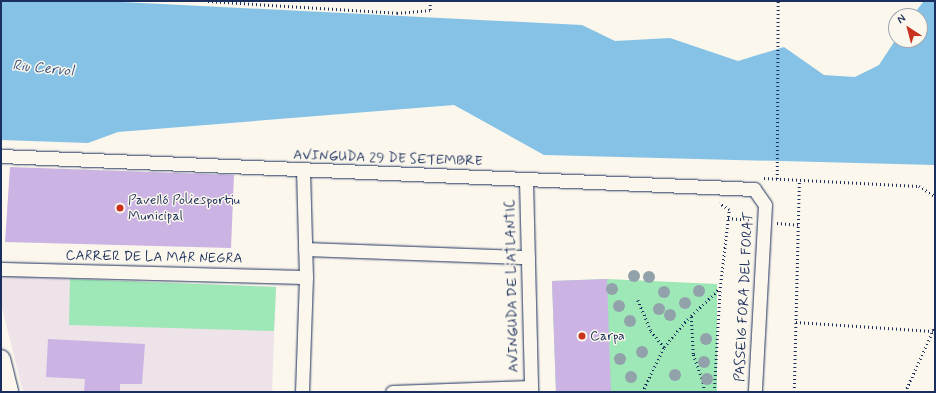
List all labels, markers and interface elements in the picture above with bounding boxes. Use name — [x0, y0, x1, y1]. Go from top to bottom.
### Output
north arrow — [888, 8, 928, 48]
text: N — [894, 11, 909, 27]
water label: Riu Cervol — [11, 57, 75, 81]
street label: AVINGUDA 29 DE SETEMBRE — [294, 146, 482, 170]
place label: Pavelló Poliesportiu Municipal — [128, 192, 240, 224]
street label: AVINGUDA DE L'ATLANTIC — [502, 200, 522, 372]
marker: Pavelló Poliesportiu Municipal — [115, 203, 125, 213]
street label: PASSEIG FORA DEL FORAT — [731, 213, 757, 381]
street label: CARRER DE LA MAR NEGRA — [64, 247, 244, 267]
place label: Carpa — [590, 328, 625, 344]
marker: Carpa — [577, 331, 587, 341]

